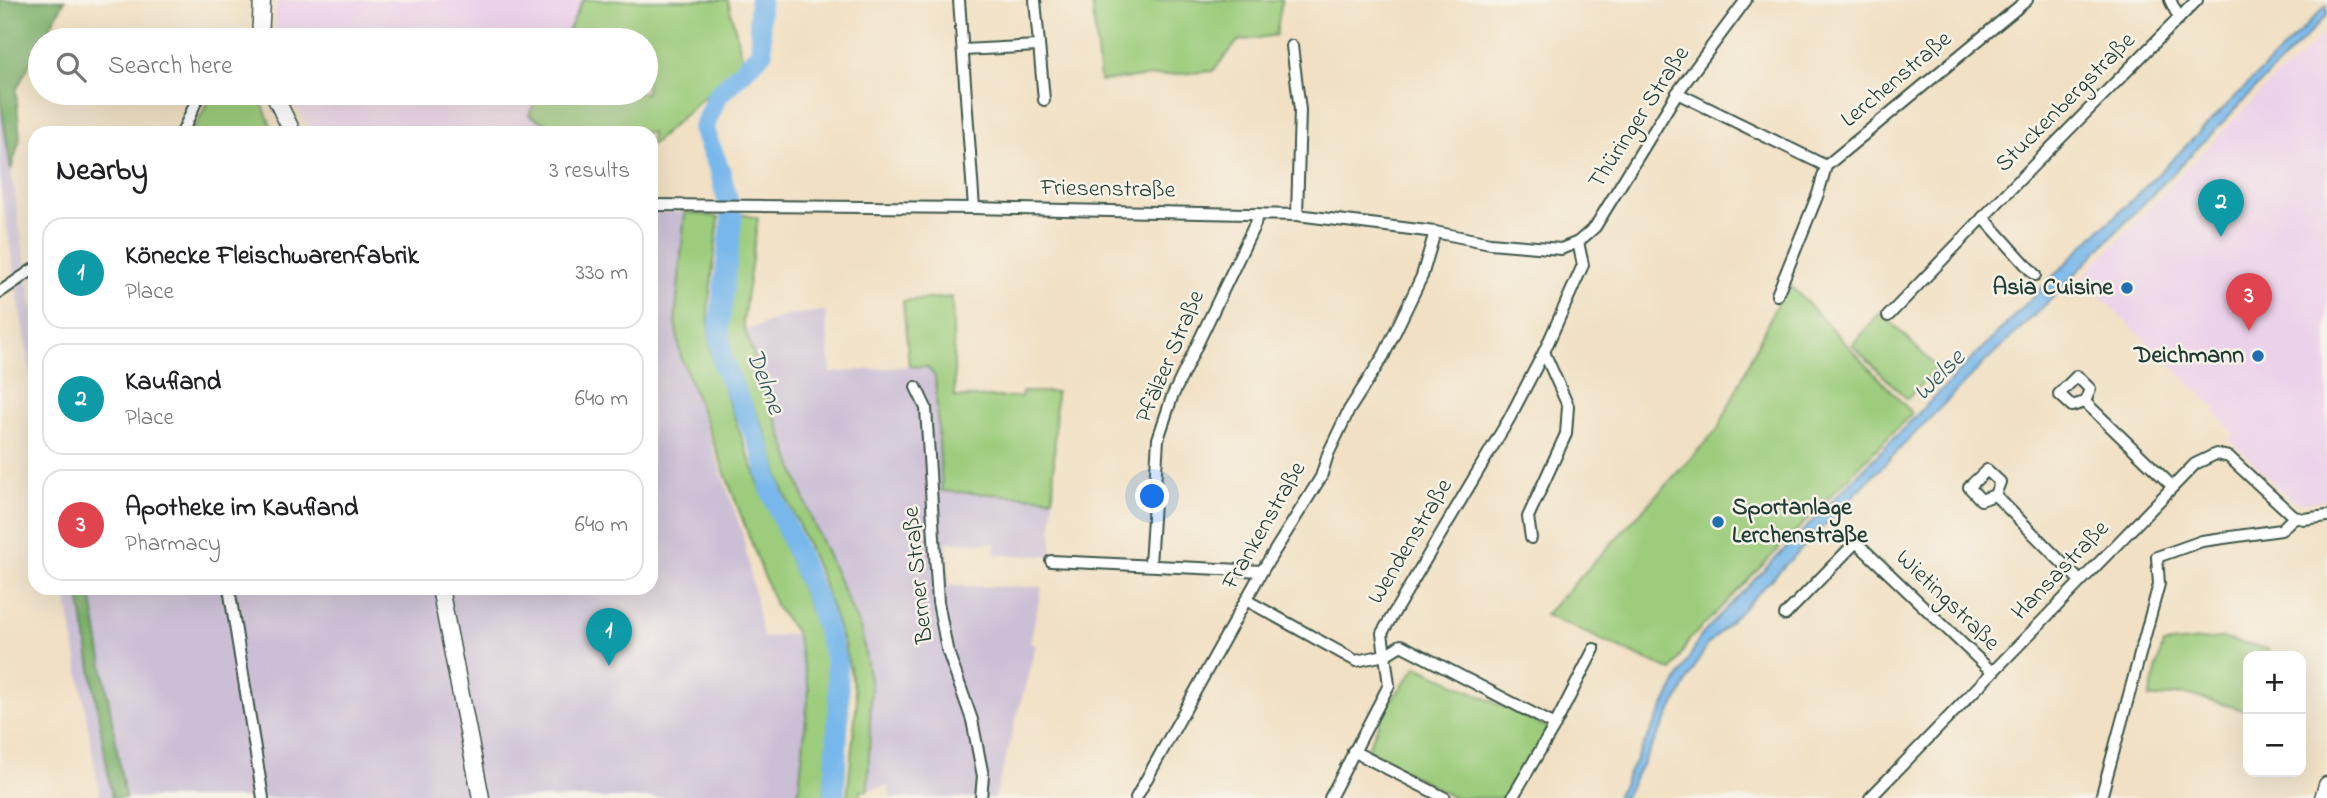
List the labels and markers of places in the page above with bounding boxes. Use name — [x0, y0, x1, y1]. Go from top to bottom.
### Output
pin: 2 — [2198, 179, 2244, 237]
place label: Asia Cuisine — [1992, 271, 2114, 306]
pin: 3 — [2226, 273, 2272, 331]
marker: Asia Cuisine — [2119, 280, 2135, 296]
place label: Deichmann — [2133, 339, 2244, 374]
marker: Deichmann — [2250, 348, 2266, 364]
place label: Sportanlage Lerchenstraße — [1732, 491, 1869, 554]
marker: Sportanlage Lerchenstraße — [1710, 514, 1726, 530]
pin: 1 — [586, 608, 632, 666]

